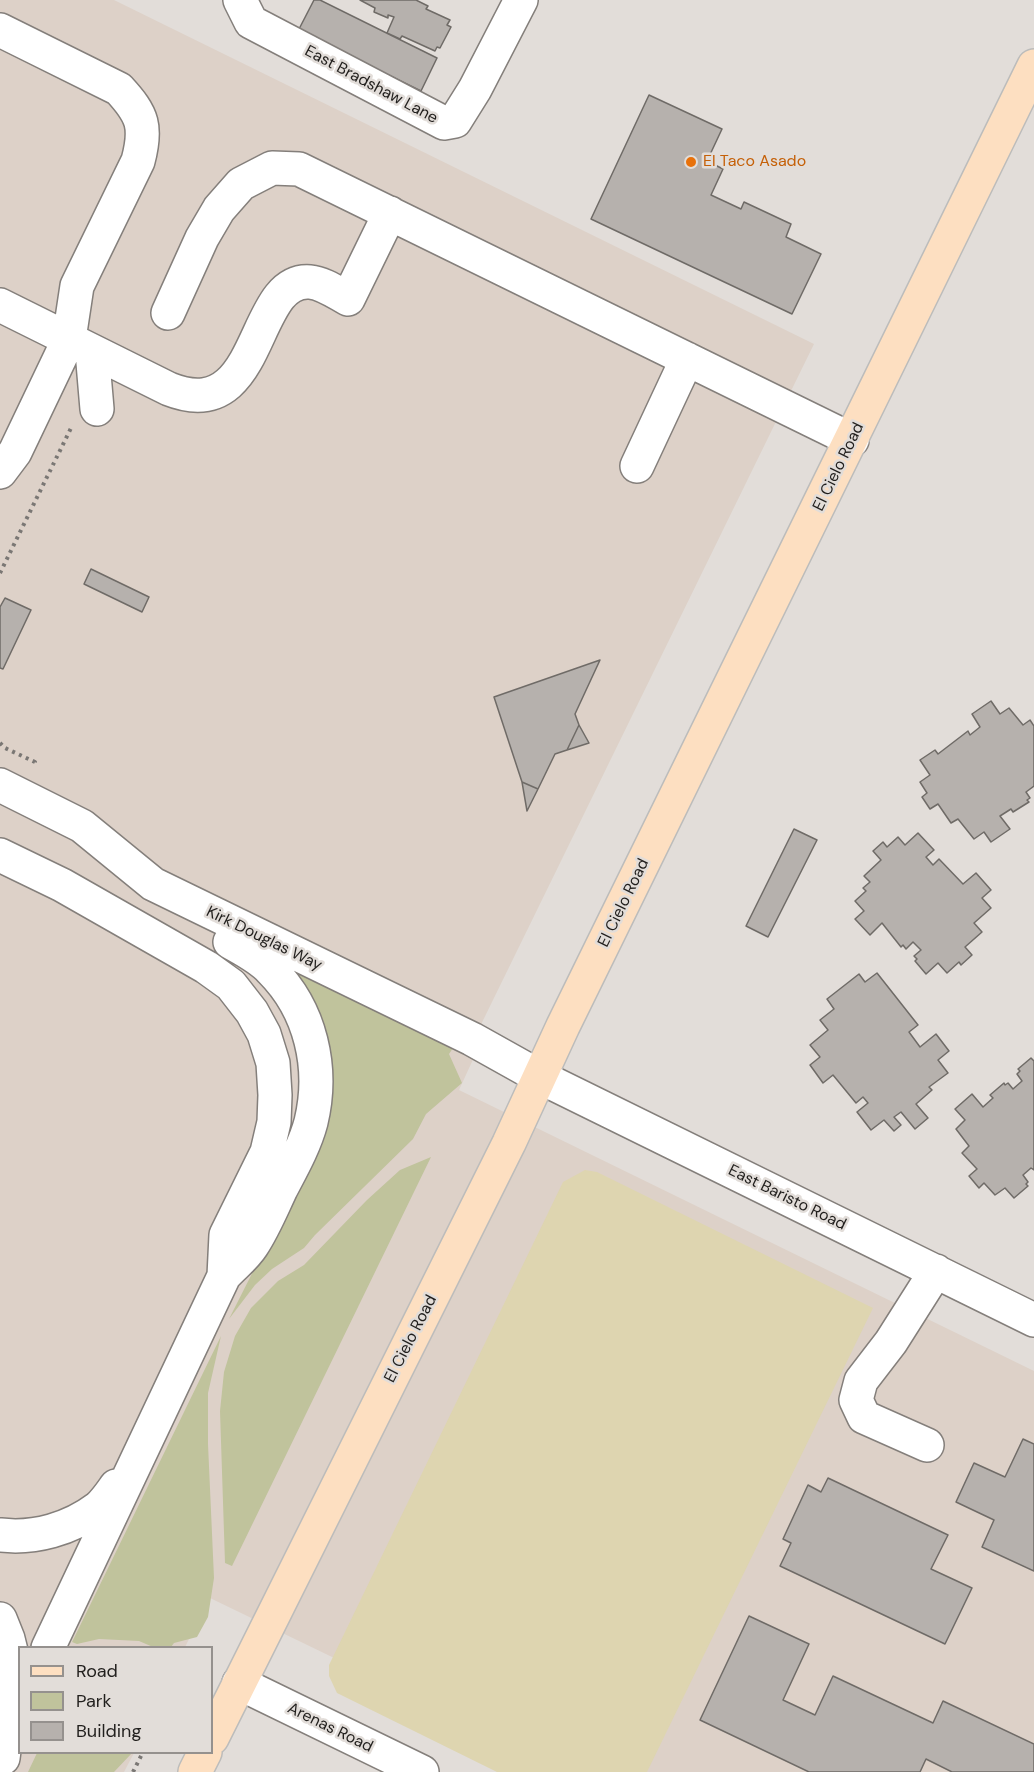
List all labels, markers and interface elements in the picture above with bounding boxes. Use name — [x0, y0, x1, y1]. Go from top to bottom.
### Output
street label: East Bradshaw Lane — [301, 42, 441, 128]
place label: El Taco Asado — [703, 152, 806, 172]
marker: El Taco Asado — [684, 155, 698, 169]
street label: El Cielo Road — [809, 420, 869, 514]
street label: El Cielo Road — [594, 856, 654, 950]
street label: Kirk Douglas Way — [203, 903, 325, 975]
street label: East Baristo Road — [725, 1161, 849, 1235]
street label: El Cielo Road — [381, 1292, 441, 1386]
legend — [18, 1646, 213, 1754]
text: Road — [76, 1659, 118, 1683]
text: Park — [76, 1689, 112, 1713]
street label: Arenas Road — [284, 1699, 376, 1757]
text: Building — [76, 1719, 141, 1743]

